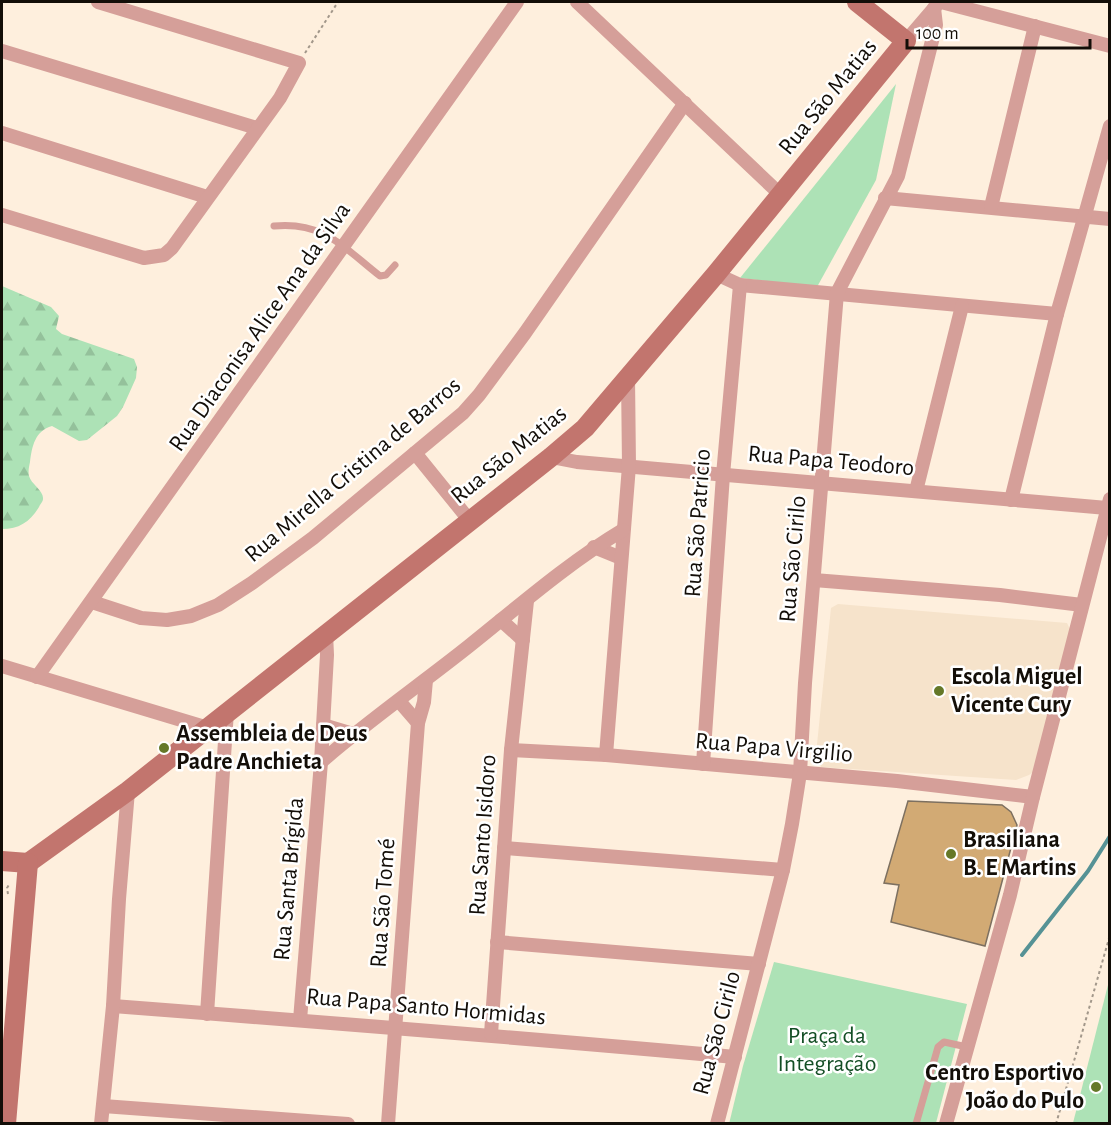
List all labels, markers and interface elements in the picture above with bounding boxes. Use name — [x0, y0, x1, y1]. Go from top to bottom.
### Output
scale bar — [907, 12, 1090, 50]
text: 100 m — [916, 25, 959, 43]
street label: Rua São Matias — [774, 35, 882, 159]
street label: Rua Diaconisa Alice Ana da Silva — [165, 198, 355, 456]
street label: Rua Mirella Cristina de Barros — [241, 373, 465, 567]
street label: Rua São Matias — [447, 401, 571, 509]
street label: Rua Papa Teodoro — [747, 442, 915, 480]
street label: Rua São Patricio — [681, 448, 715, 598]
street label: Rua São Cirilo — [775, 495, 811, 623]
place label: Escola Miguel Vicente Cury — [951, 665, 1082, 717]
marker: Escola Miguel Vicente Cury — [932, 684, 946, 698]
place label: Assembleia de Deus Padre Anchieta — [176, 722, 367, 774]
street label: Rua Papa Virgilio — [694, 729, 854, 767]
marker: Assembleia de Deus Padre Anchieta — [157, 741, 171, 755]
street label: Rua Santo Isidoro — [465, 754, 501, 916]
street label: Rua Santa Brígida — [270, 796, 308, 962]
place label: Brasiliana B. E Martins — [963, 828, 1076, 880]
street label: Rua São Tomé — [367, 837, 399, 969]
marker: Brasiliana B. E Martins — [944, 847, 958, 861]
street label: Rua São Cirilo — [689, 968, 745, 1098]
street label: Rua Papa Santo Hormidas — [305, 985, 547, 1029]
park label: Praça da Integração — [778, 1024, 876, 1076]
place label: Centro Esportivo João do Pulo — [925, 1061, 1084, 1113]
marker: Centro Esportivo João do Pulo — [1089, 1080, 1103, 1094]

